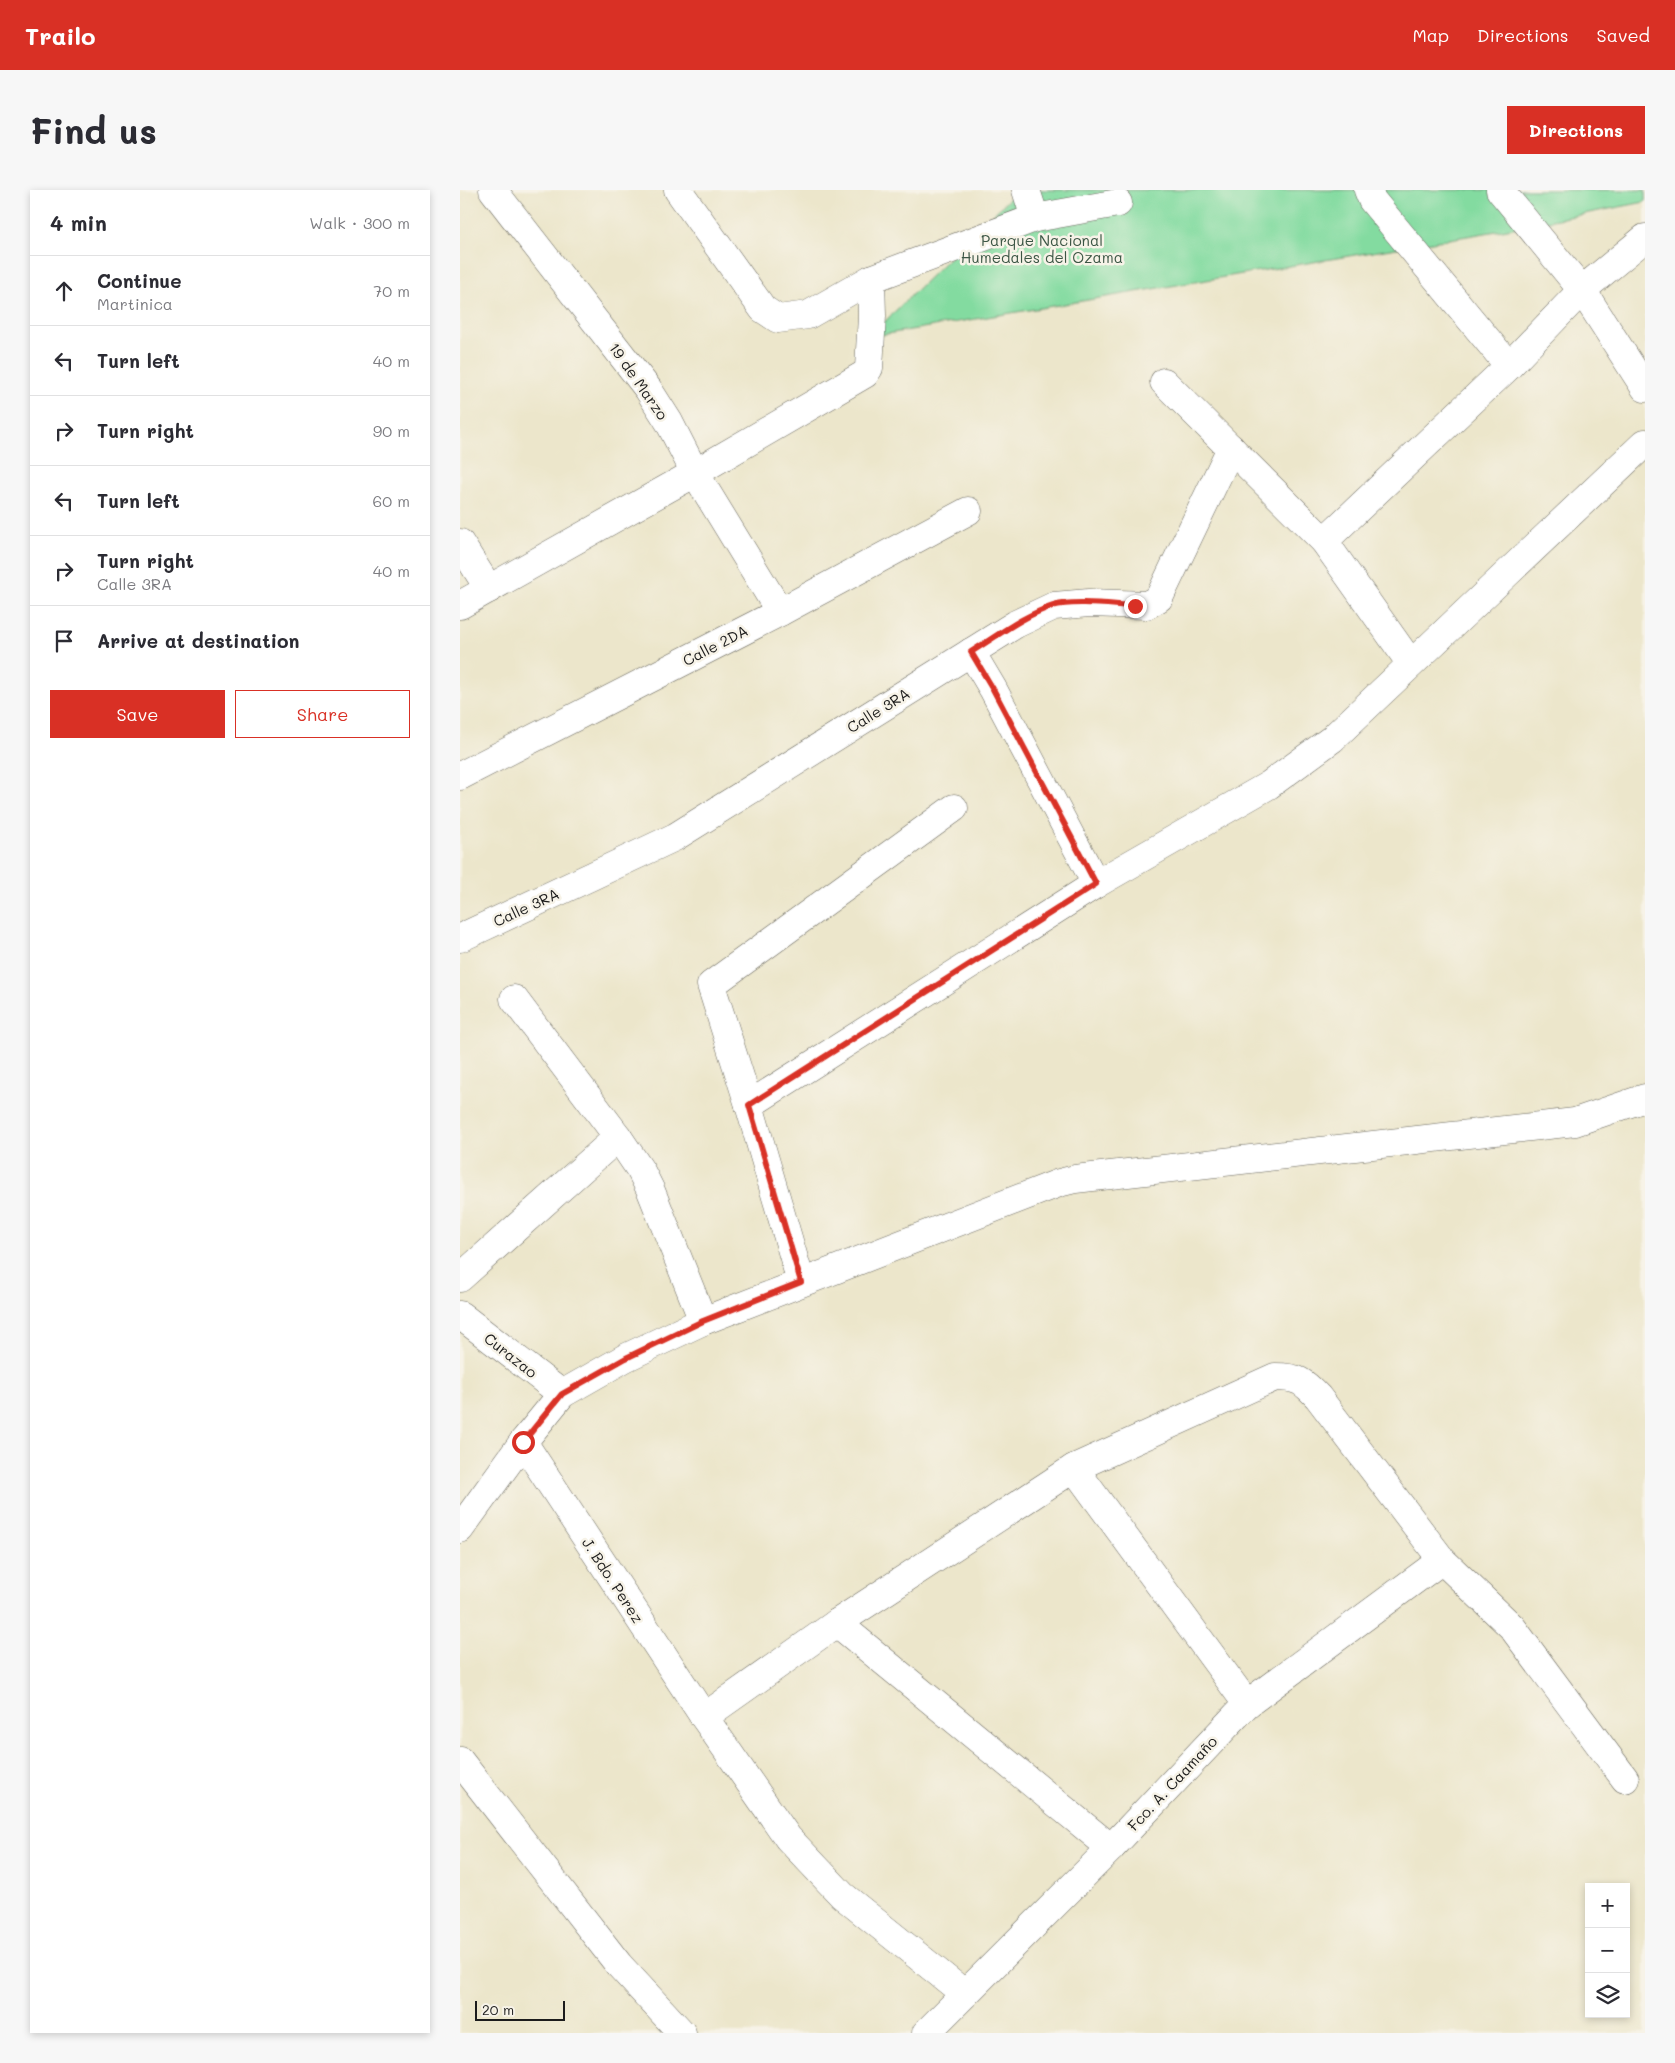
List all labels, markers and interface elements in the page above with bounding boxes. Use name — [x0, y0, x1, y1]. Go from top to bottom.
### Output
text: Trailo — [25, 20, 96, 51]
text: Map — [1412, 23, 1449, 47]
text: Directions — [1477, 23, 1569, 47]
text: Saved — [1597, 23, 1650, 47]
button: Directions — [1507, 106, 1645, 154]
text: Find us — [30, 107, 157, 153]
text: 4 min — [50, 209, 107, 236]
text: Walk · 300 m — [309, 212, 410, 233]
park label: Parque Nacional Humedales del Ozama — [961, 230, 1123, 267]
text: Continue — [97, 268, 182, 293]
icon: ahead — [50, 277, 78, 305]
text: 70 m — [373, 280, 410, 301]
text: Martinica — [97, 293, 173, 314]
street label: 19 de Marzo — [605, 338, 673, 424]
icon: left — [50, 347, 78, 375]
text: Turn left — [97, 348, 180, 373]
text: 40 m — [373, 350, 410, 371]
icon: right — [50, 417, 78, 445]
text: Turn right — [97, 418, 194, 443]
text: 90 m — [373, 420, 410, 441]
icon: left — [50, 487, 78, 515]
text: Turn left — [97, 488, 180, 513]
text: 60 m — [373, 490, 410, 511]
text: Turn right — [97, 548, 194, 573]
icon: right — [50, 557, 78, 585]
text: 40 m — [373, 560, 410, 581]
text: Calle 3RA — [97, 573, 172, 594]
route end — [1124, 595, 1147, 618]
street label: Calle 2DA — [679, 620, 751, 670]
icon: arrive — [50, 627, 78, 655]
text: Arrive at destination — [97, 628, 300, 653]
street label: Calle 3RA — [843, 683, 913, 737]
button: Save — [50, 690, 225, 738]
button: Share — [235, 690, 410, 738]
street label: Calle 3RA — [490, 883, 562, 931]
street label: Curazao — [480, 1328, 542, 1382]
route start — [512, 1431, 535, 1454]
street label: J. Bdo. Perez — [578, 1533, 648, 1627]
street label: Fco. A. Caamaño — [1123, 1731, 1221, 1835]
map controls — [1585, 1883, 1630, 2018]
button: + — [1585, 1883, 1630, 1928]
button: − — [1585, 1928, 1630, 1973]
button: layers — [1585, 1973, 1630, 2018]
scale bar — [475, 1998, 565, 2021]
text: 20 m — [482, 2000, 514, 2019]

